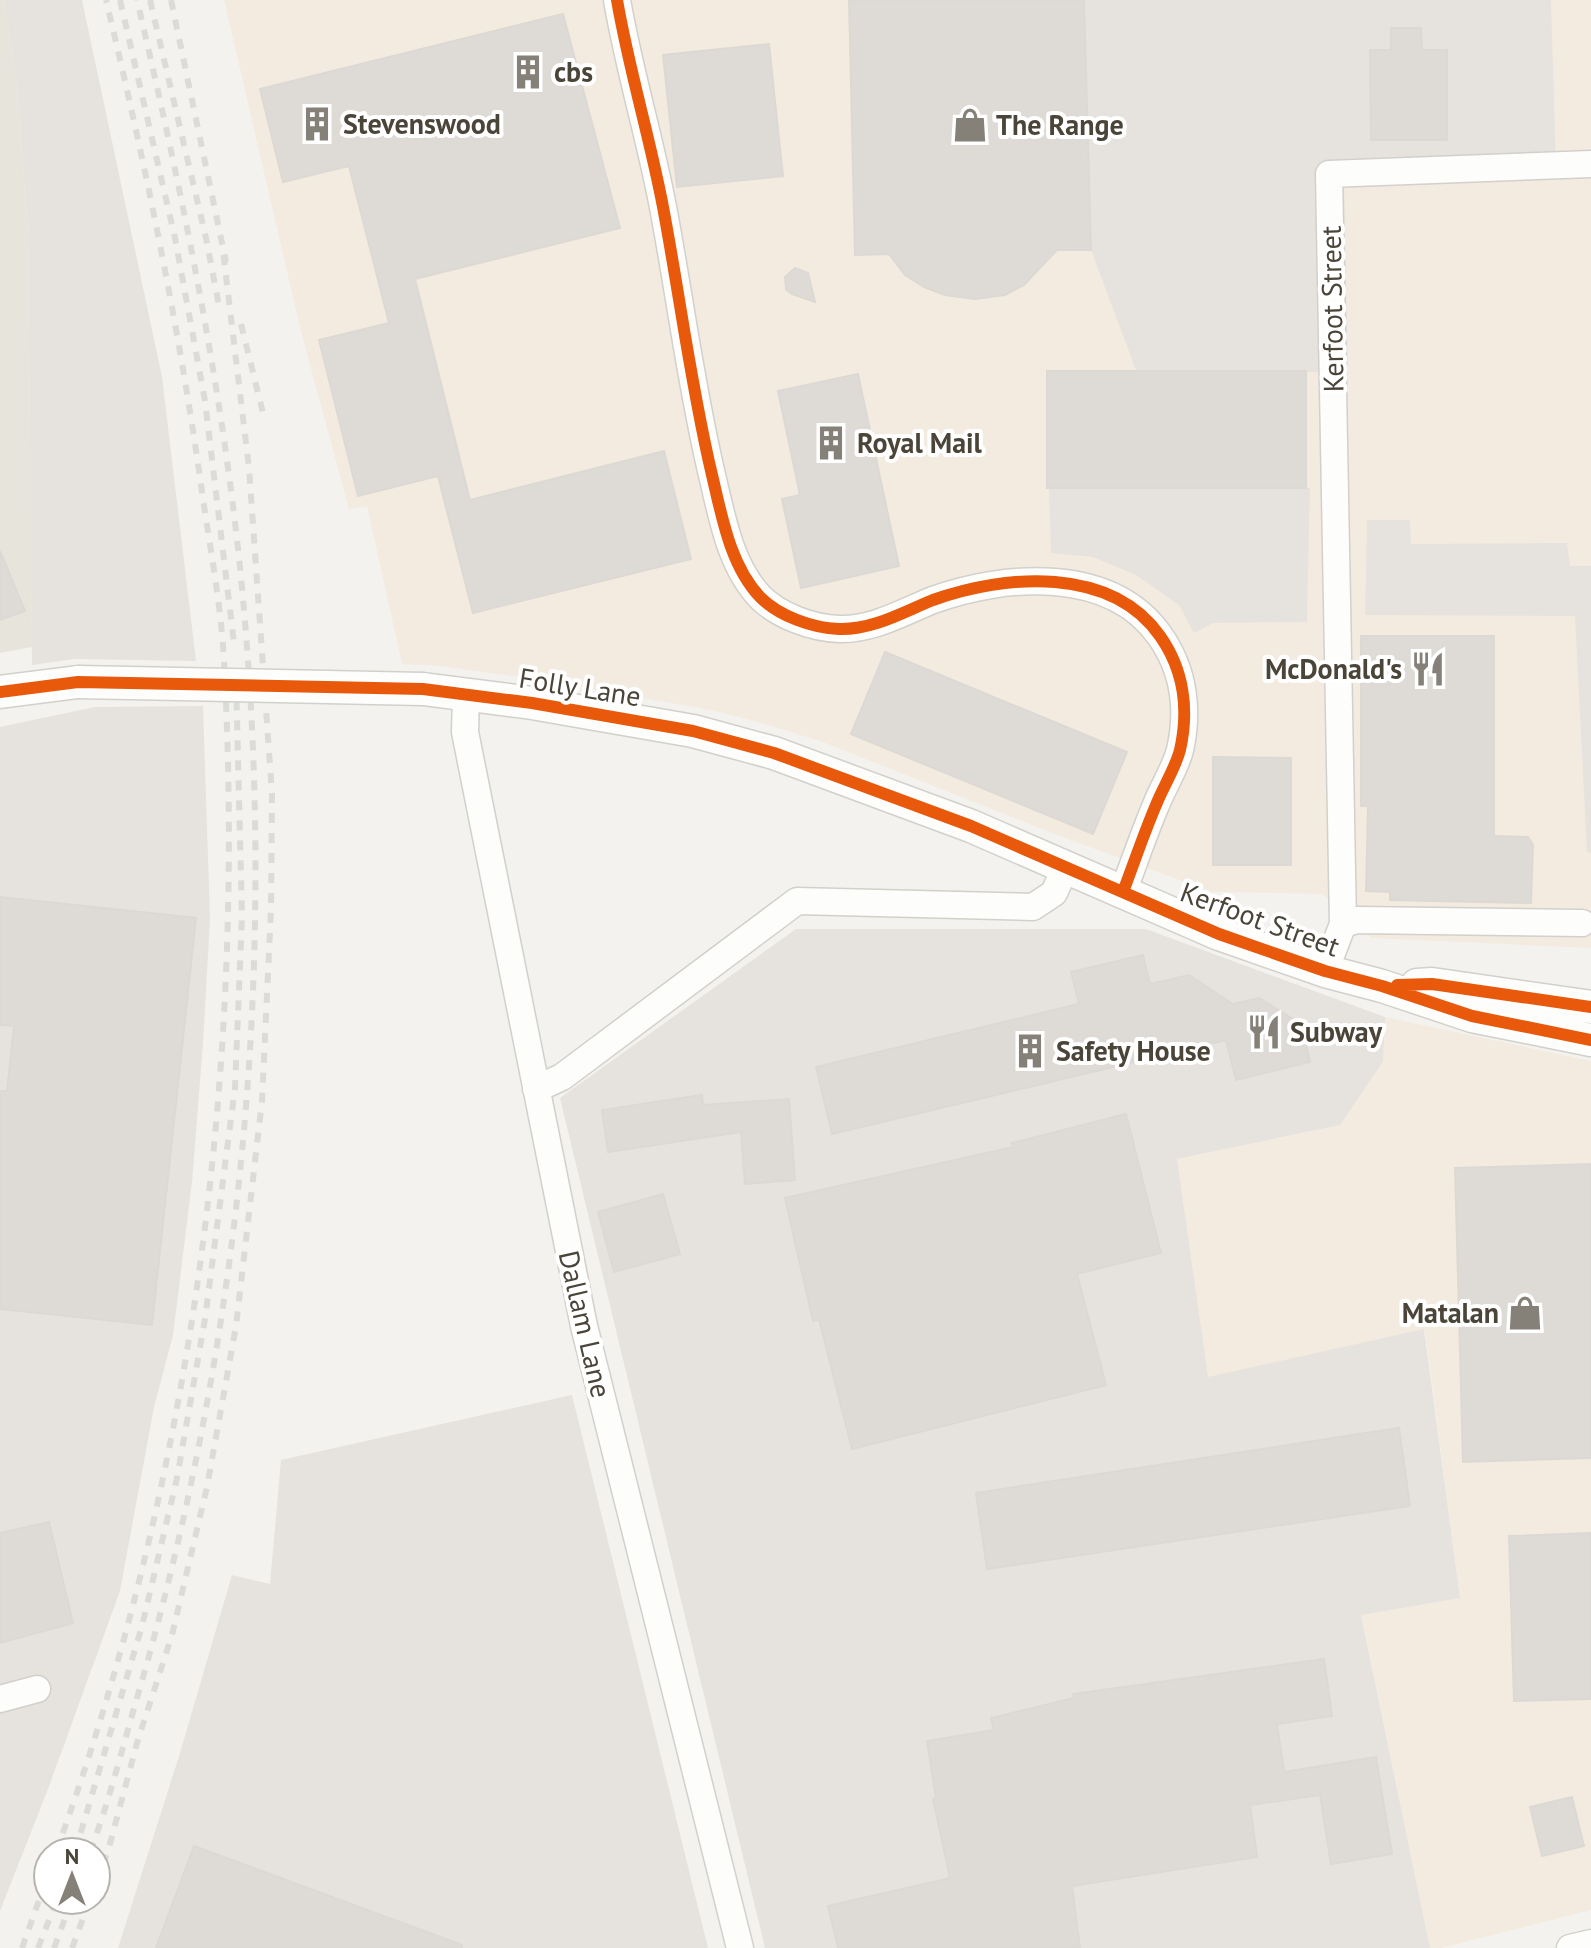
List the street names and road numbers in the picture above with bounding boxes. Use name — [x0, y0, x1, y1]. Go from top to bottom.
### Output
street label: Kerfoot Street — [1312, 225, 1351, 393]
street label: Folly Lane — [517, 659, 644, 714]
street label: Kerfoot Street — [1176, 873, 1345, 965]
street label: Dallam Lane — [551, 1247, 620, 1401]

